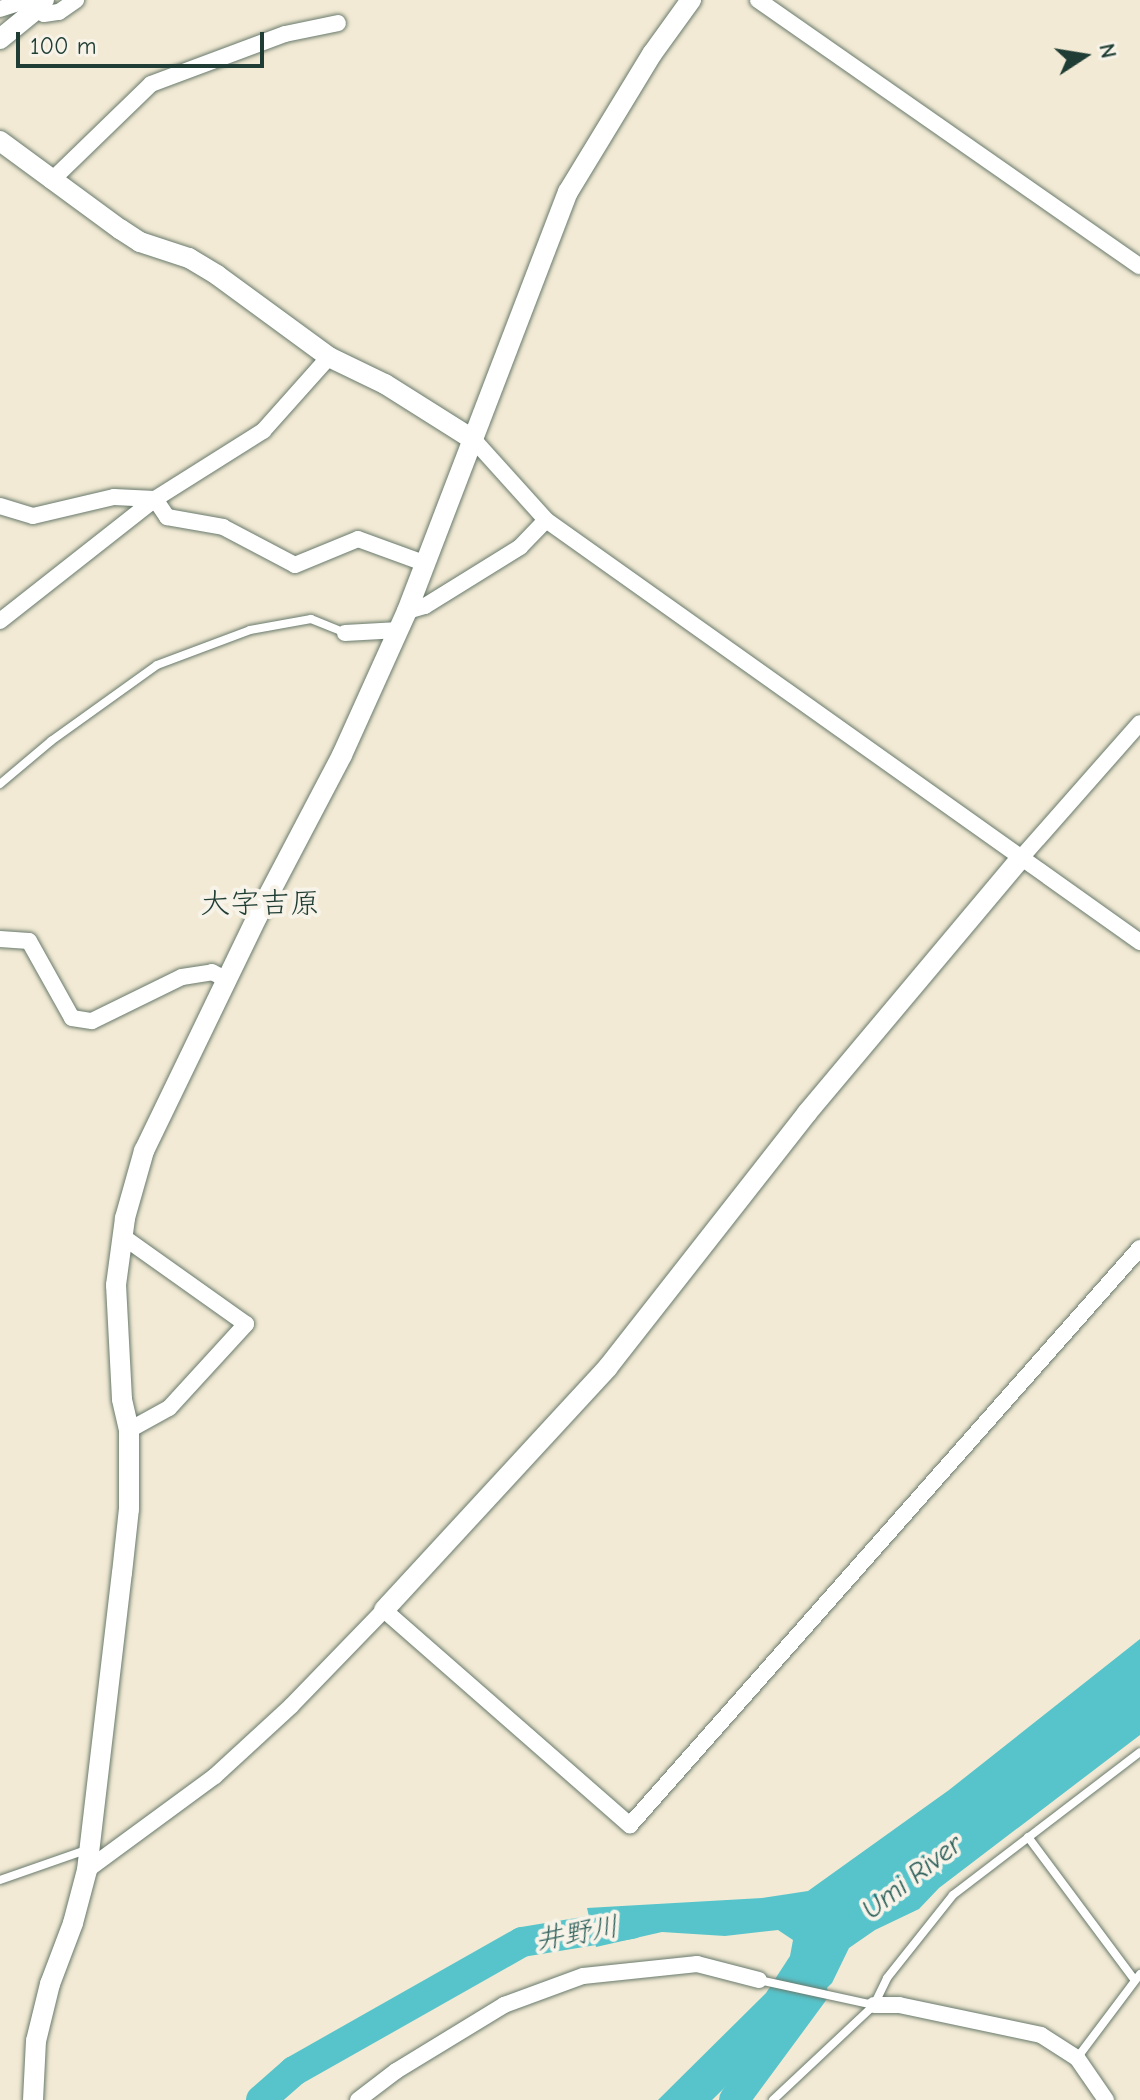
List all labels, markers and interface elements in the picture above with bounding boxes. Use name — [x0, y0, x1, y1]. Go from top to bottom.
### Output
scale bar — [20, 16, 268, 66]
north arrow — [1044, 16, 1124, 96]
text: 100 m — [30, 32, 97, 60]
text: N — [1093, 41, 1122, 61]
district label: 大字吉原 — [200, 886, 320, 922]
water label: Umi River — [855, 1827, 969, 1927]
water label: 井野川 — [533, 1909, 621, 1957]

